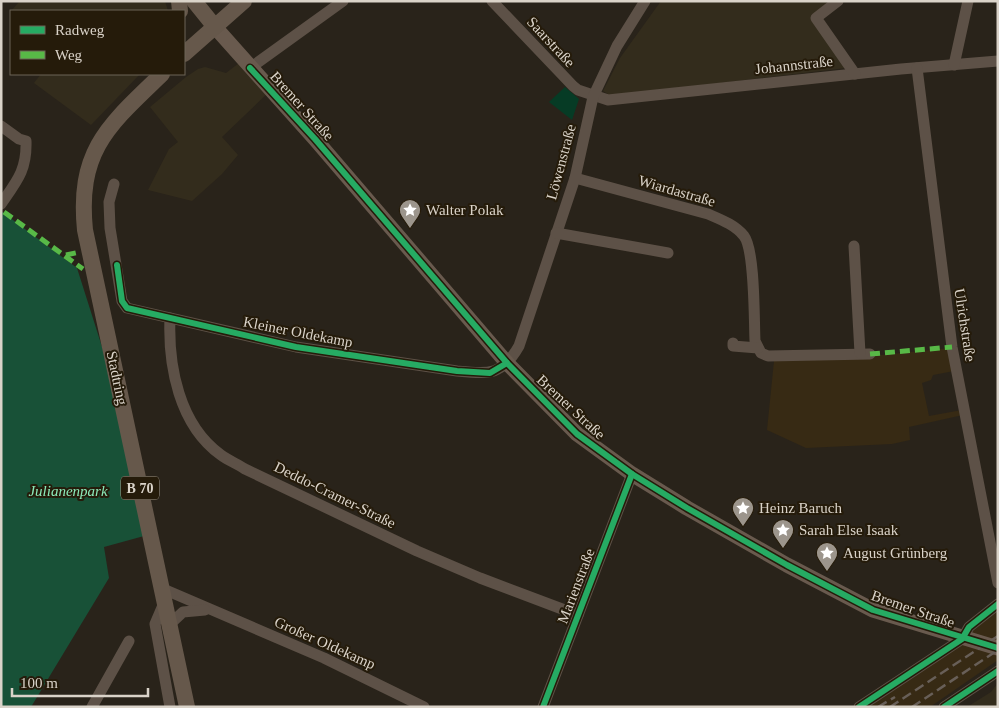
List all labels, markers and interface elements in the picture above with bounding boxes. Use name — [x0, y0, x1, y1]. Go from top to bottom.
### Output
legend — [10, 10, 185, 75]
street label: Saarstraße — [524, 14, 578, 71]
text: Radweg — [55, 22, 105, 38]
text: Weg — [55, 47, 83, 63]
street label: Johannstraße — [754, 53, 834, 77]
street label: Bremer Straße — [267, 68, 337, 144]
street label: Löwenstraße — [543, 122, 579, 201]
street label: Wiardastraße — [637, 172, 718, 210]
place icon: Walter Polak — [398, 198, 422, 229]
place label: Walter Polak — [426, 202, 504, 218]
street label: Ulrichstraße — [951, 287, 979, 363]
street label: Kleiner Oldekamp — [242, 314, 354, 350]
street label: Stadtring — [103, 349, 131, 407]
street label: Bremer Straße — [534, 371, 609, 443]
street label: Deddo-Cramer-Straße — [272, 459, 399, 531]
road number: B 70 — [121, 476, 159, 499]
park label: Julianenpark — [28, 483, 108, 499]
place icon: Heinz Baruch — [731, 496, 755, 527]
place label: Heinz Baruch — [759, 500, 842, 516]
place icon: Sarah Else Isaak — [771, 518, 795, 549]
place label: Sarah Else Isaak — [799, 522, 899, 538]
place icon: August Grünberg — [815, 541, 839, 572]
place label: August Grünberg — [843, 545, 948, 561]
street label: Marienstraße — [554, 546, 598, 626]
street label: Bremer Straße — [869, 587, 957, 631]
street label: Großer Oldekamp — [272, 614, 378, 672]
scale bar — [12, 666, 149, 698]
text: 100 m — [20, 675, 58, 691]

